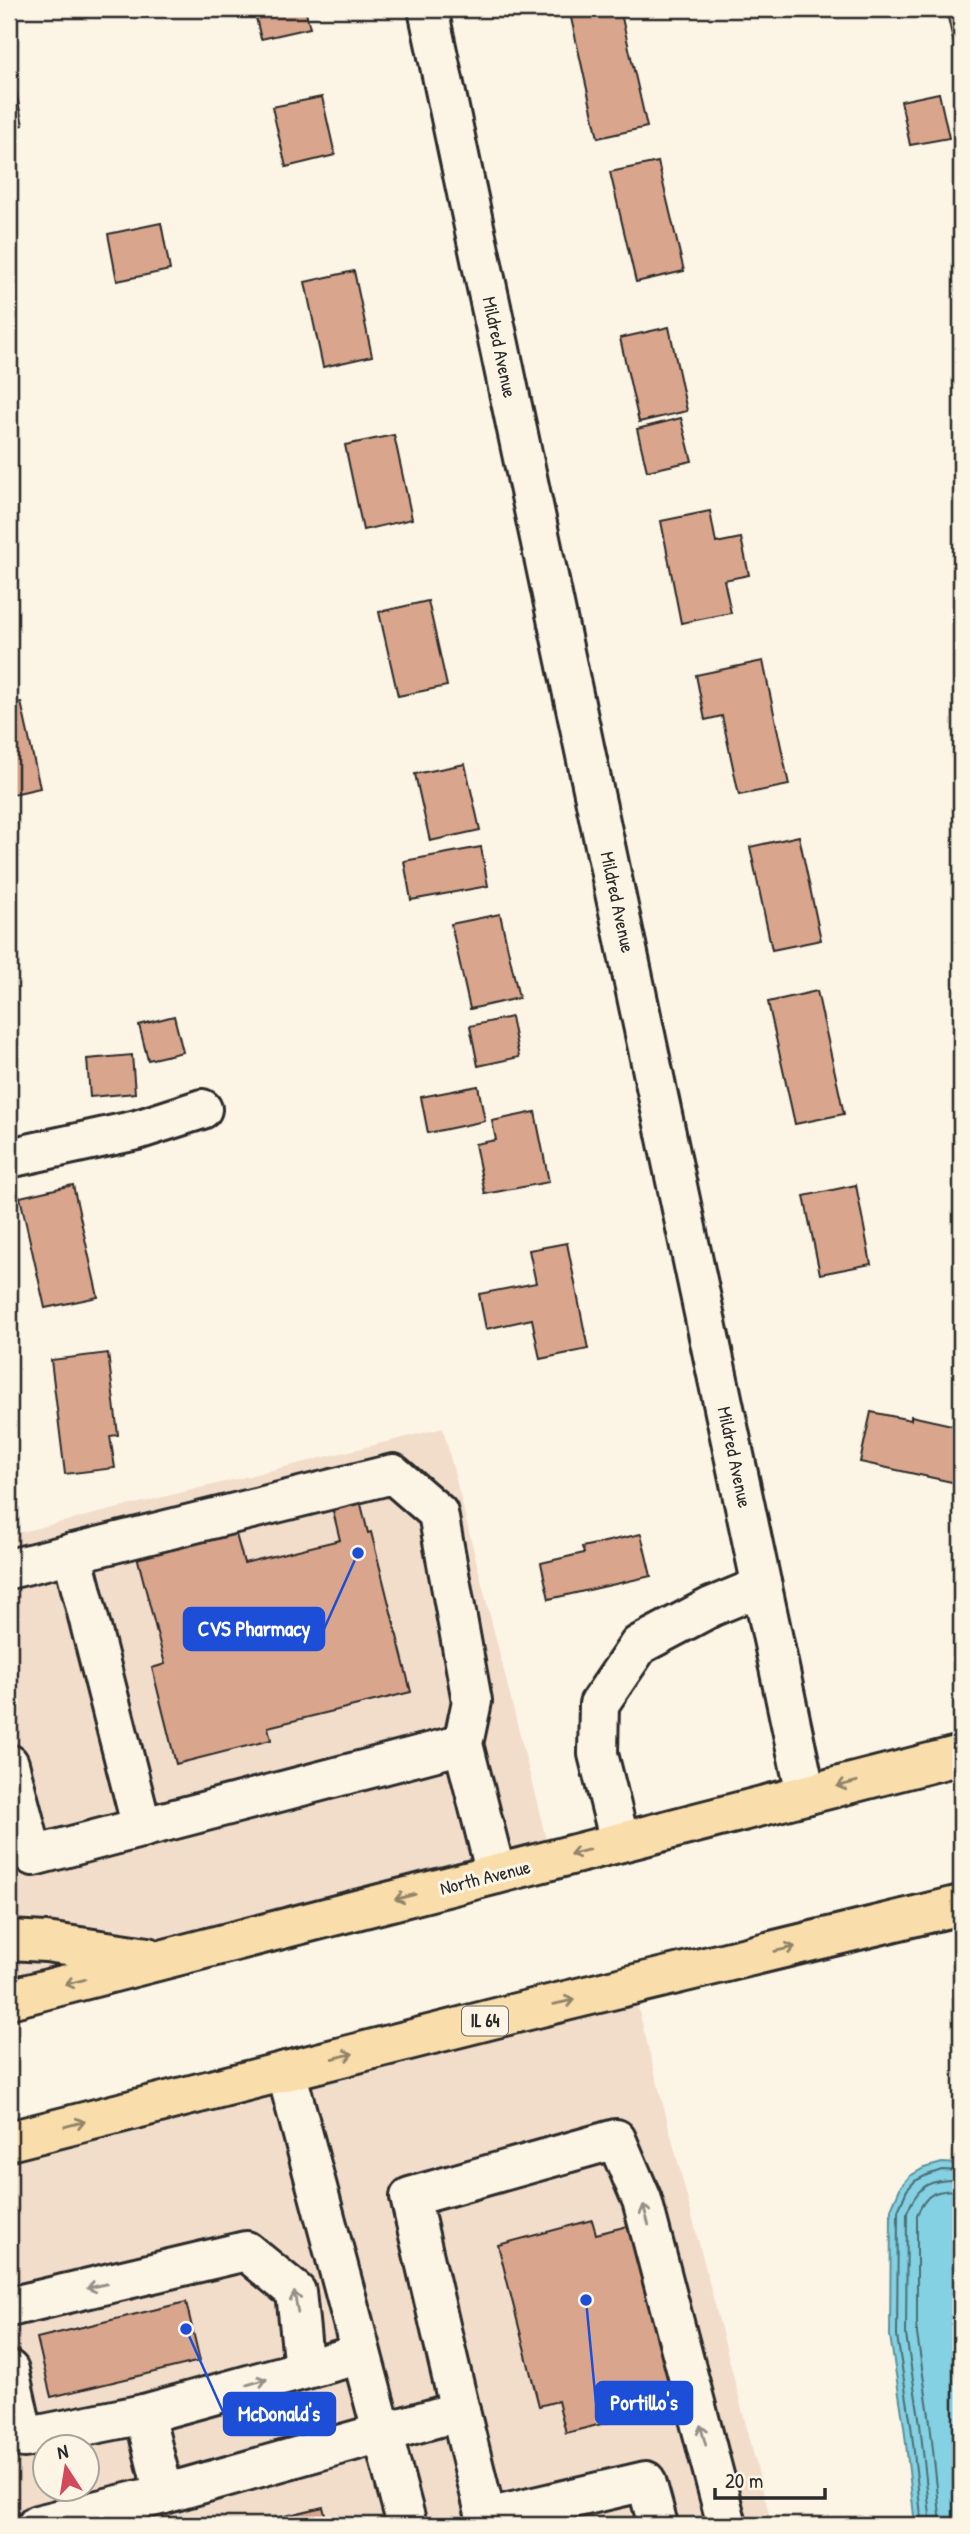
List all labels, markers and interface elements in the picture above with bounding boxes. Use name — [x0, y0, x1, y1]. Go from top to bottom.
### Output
street label: Mildred Avenue — [477, 294, 523, 400]
street label: Mildred Avenue — [595, 849, 641, 955]
street label: Mildred Avenue — [712, 1404, 758, 1510]
callout: CVS Pharmacy — [184, 1608, 324, 1650]
text: CVS Pharmacy — [198, 1614, 310, 1644]
one-way arrow — [836, 1779, 858, 1792]
one-way arrow — [569, 1846, 592, 1859]
street label: North Avenue — [437, 1853, 533, 1901]
one-way arrow — [394, 1891, 417, 1904]
one-way arrow — [773, 1942, 796, 1955]
one-way arrow — [64, 1976, 86, 1989]
one-way arrow — [552, 1995, 575, 2008]
road number: IL 64 — [462, 2007, 508, 2036]
one-way arrow — [331, 2049, 354, 2062]
one-way arrow — [63, 2117, 86, 2130]
one-way arrow — [639, 2204, 652, 2227]
one-way arrow — [86, 2280, 109, 2293]
one-way arrow — [289, 2291, 302, 2313]
one-way arrow — [246, 2375, 268, 2388]
callout: Portillo's — [596, 2382, 692, 2424]
text: Portillo's — [610, 2388, 678, 2417]
callout: McDonald's — [224, 2393, 335, 2435]
text: McDonald's — [238, 2399, 320, 2428]
one-way arrow — [696, 2425, 709, 2447]
north arrow — [32, 2432, 102, 2502]
text: N — [55, 2438, 70, 2465]
scale bar — [715, 2457, 825, 2501]
text: 20 m — [725, 2466, 763, 2495]

